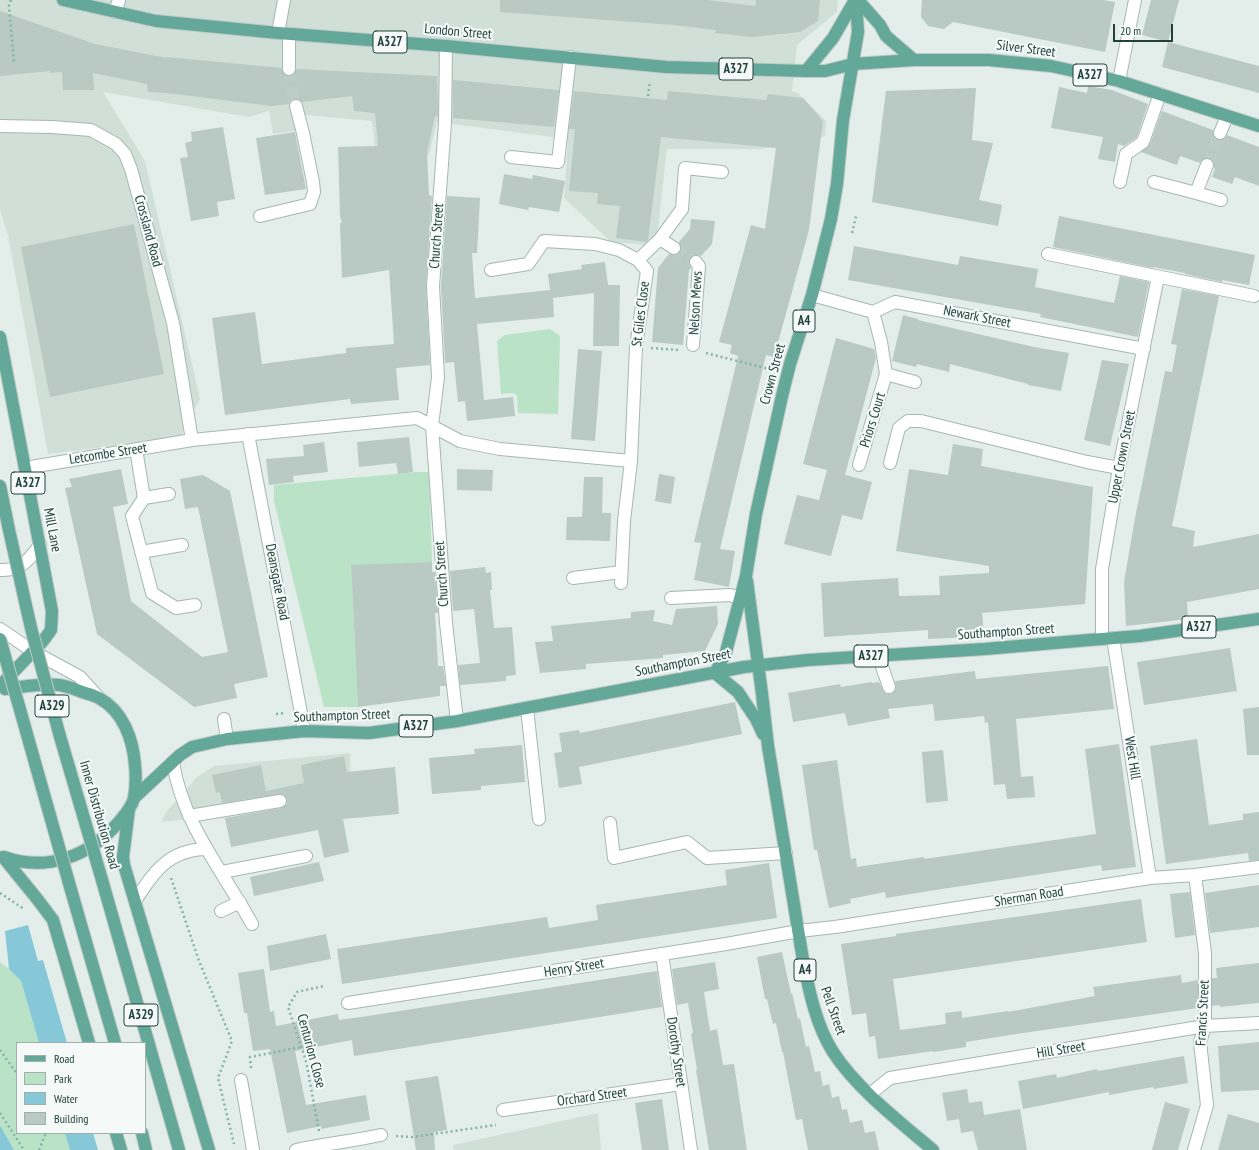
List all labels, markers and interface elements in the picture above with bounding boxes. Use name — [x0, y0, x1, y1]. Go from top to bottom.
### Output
scale bar — [1115, 16, 1175, 42]
street label: London Street — [424, 21, 492, 43]
text: 20 m — [1120, 23, 1141, 38]
road number: A327 — [373, 31, 407, 53]
street label: Silver Street — [996, 37, 1056, 61]
road number: A327 — [719, 58, 753, 80]
road number: A327 — [1073, 64, 1107, 86]
street label: Crossland Road — [130, 193, 166, 269]
street label: Church Street — [426, 203, 448, 269]
street label: Nelson Mews — [686, 271, 706, 335]
street label: St Giles Close — [629, 280, 653, 348]
street label: Newark Street — [942, 302, 1012, 332]
road number: A4 — [793, 310, 815, 332]
street label: Crown Street — [757, 342, 789, 406]
street label: Priors Court — [857, 390, 889, 450]
street label: Upper Crown Street — [1105, 409, 1139, 505]
street label: Letcombe Street — [68, 440, 148, 468]
road number: A327 — [11, 472, 45, 494]
street label: Mill Lane — [40, 507, 64, 553]
street label: Church Street — [431, 541, 453, 607]
street label: Deansgate Road — [261, 542, 293, 622]
road number: A327 — [1182, 616, 1216, 638]
street label: Southampton Street — [957, 620, 1055, 644]
road number: A327 — [854, 645, 888, 667]
street label: Southampton Street — [634, 646, 732, 680]
road number: A329 — [35, 695, 69, 717]
street label: Southampton Street — [293, 706, 391, 726]
road number: A327 — [399, 715, 433, 737]
street label: West Hill — [1120, 735, 1144, 781]
street label: Inner Distribution Road — [75, 759, 123, 871]
street label: Sherman Road — [993, 883, 1065, 911]
street label: Henry Street — [543, 955, 605, 981]
road number: A4 — [794, 959, 816, 981]
street label: Francis Street — [1193, 980, 1213, 1046]
street label: Pell Street — [817, 985, 849, 1037]
road number: A329 — [124, 1004, 158, 1026]
street label: Centurion Close — [293, 1012, 329, 1090]
street label: Dorothy Street — [663, 1016, 689, 1088]
street label: Hill Street — [1035, 1038, 1087, 1062]
legend — [16, 1042, 146, 1134]
text: Road — [54, 1051, 74, 1066]
text: Park — [54, 1071, 72, 1086]
street label: Orchard Street — [556, 1084, 628, 1110]
text: Water — [54, 1091, 78, 1106]
text: Building — [54, 1111, 89, 1126]

